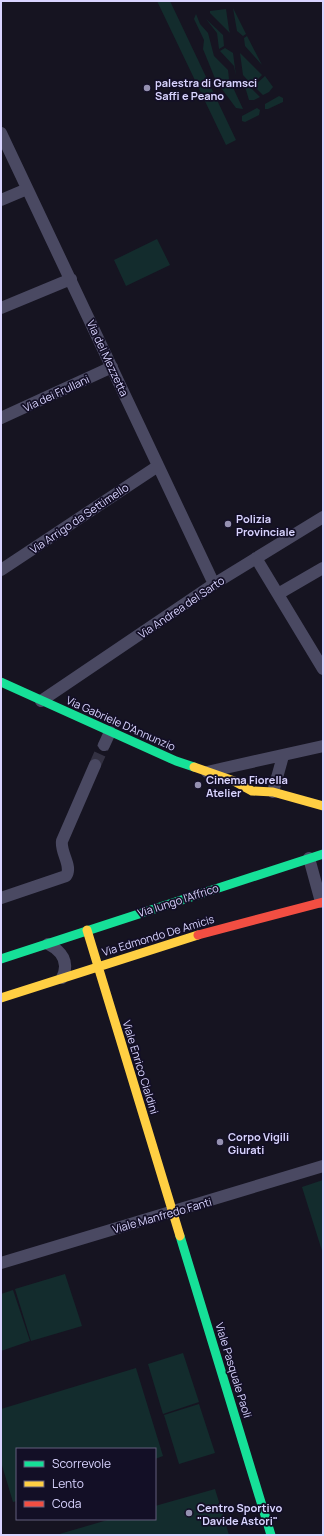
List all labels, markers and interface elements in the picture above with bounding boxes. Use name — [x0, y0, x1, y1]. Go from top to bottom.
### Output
place label: palestra di Gramsci Saffi e Peano — [155, 75, 257, 103]
marker: palestra di Gramsci Saffi e Peano — [142, 83, 152, 93]
street label: Via del Mezzetta — [84, 317, 132, 399]
street label: Via dei Frullani — [20, 371, 92, 415]
street label: Via Arrigo da Settimello — [27, 479, 132, 557]
place label: Polizia Provinciale — [236, 511, 296, 539]
marker: Polizia Provinciale — [223, 519, 233, 529]
street label: Via Andrea del Sarto — [135, 572, 227, 641]
street label: Via Gabriele D'Annunzio — [64, 692, 179, 754]
place label: Cinema Fiorella Atelier — [206, 772, 288, 800]
marker: Cinema Fiorella Atelier — [193, 780, 203, 790]
street label: Via lungo l'Affrico — [136, 880, 221, 920]
street label: Via Edmondo De Amicis — [100, 911, 216, 959]
street label: Viale Enrico Cialdini — [120, 1018, 162, 1116]
place label: Corpo Vigili Giurati — [228, 1129, 289, 1157]
marker: Corpo Vigili Giurati — [215, 1137, 225, 1147]
street label: Viale Manfredo Fanti — [111, 1194, 213, 1236]
street label: Viale Pasquale Paoli — [212, 1320, 256, 1420]
legend — [16, 1448, 156, 1520]
text: Scorrevole — [52, 1455, 111, 1472]
text: Lento — [52, 1475, 84, 1492]
text: Coda — [52, 1495, 81, 1512]
place label: Centro Sportivo "Davide Astori" — [197, 1500, 282, 1528]
marker: Centro Sportivo "Davide Astori" — [184, 1508, 194, 1518]

